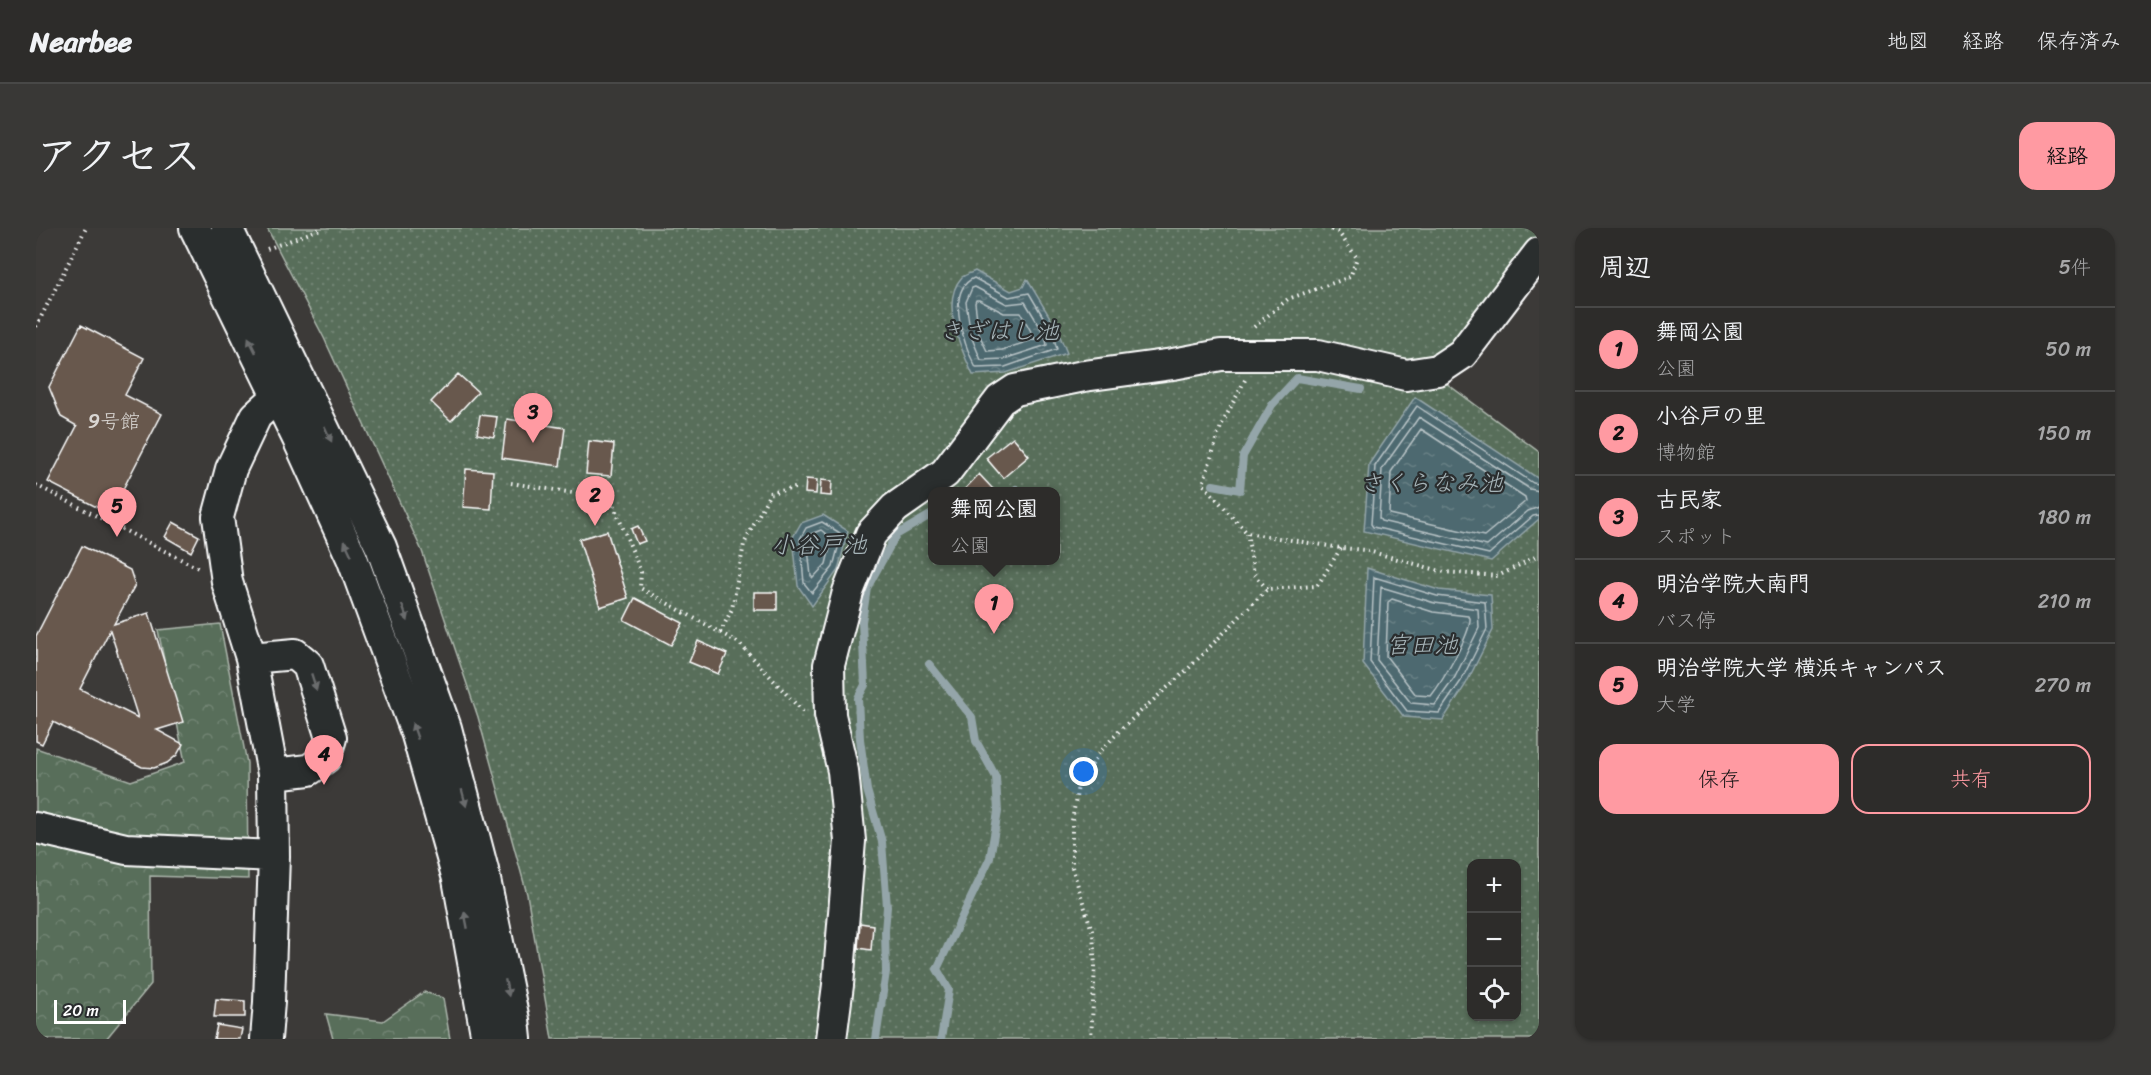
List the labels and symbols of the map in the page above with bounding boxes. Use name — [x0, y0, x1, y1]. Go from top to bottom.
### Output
water label: きざはし池 — [939, 310, 1060, 352]
one-way arrow — [247, 336, 257, 353]
pin: 3 — [514, 394, 552, 443]
house number: 9号館 — [88, 404, 140, 439]
one-way arrow — [323, 425, 332, 442]
water label: さくらなみ池 — [1359, 462, 1504, 504]
pin: 2 — [576, 476, 614, 526]
pin: 5 — [98, 488, 136, 537]
water label: 小谷戸池 — [771, 524, 868, 566]
one-way arrow — [343, 540, 352, 557]
pin: 1 — [974, 584, 1014, 634]
one-way arrow — [400, 604, 410, 622]
water label: 宮田池 — [1386, 624, 1459, 666]
one-way arrow — [310, 673, 319, 691]
one-way arrow — [410, 722, 420, 740]
pin: 4 — [304, 736, 344, 785]
your location — [1069, 757, 1098, 786]
one-way arrow — [460, 789, 469, 807]
one-way arrow — [461, 910, 470, 929]
one-way arrow — [503, 979, 513, 998]
scale bar — [54, 997, 126, 1024]

